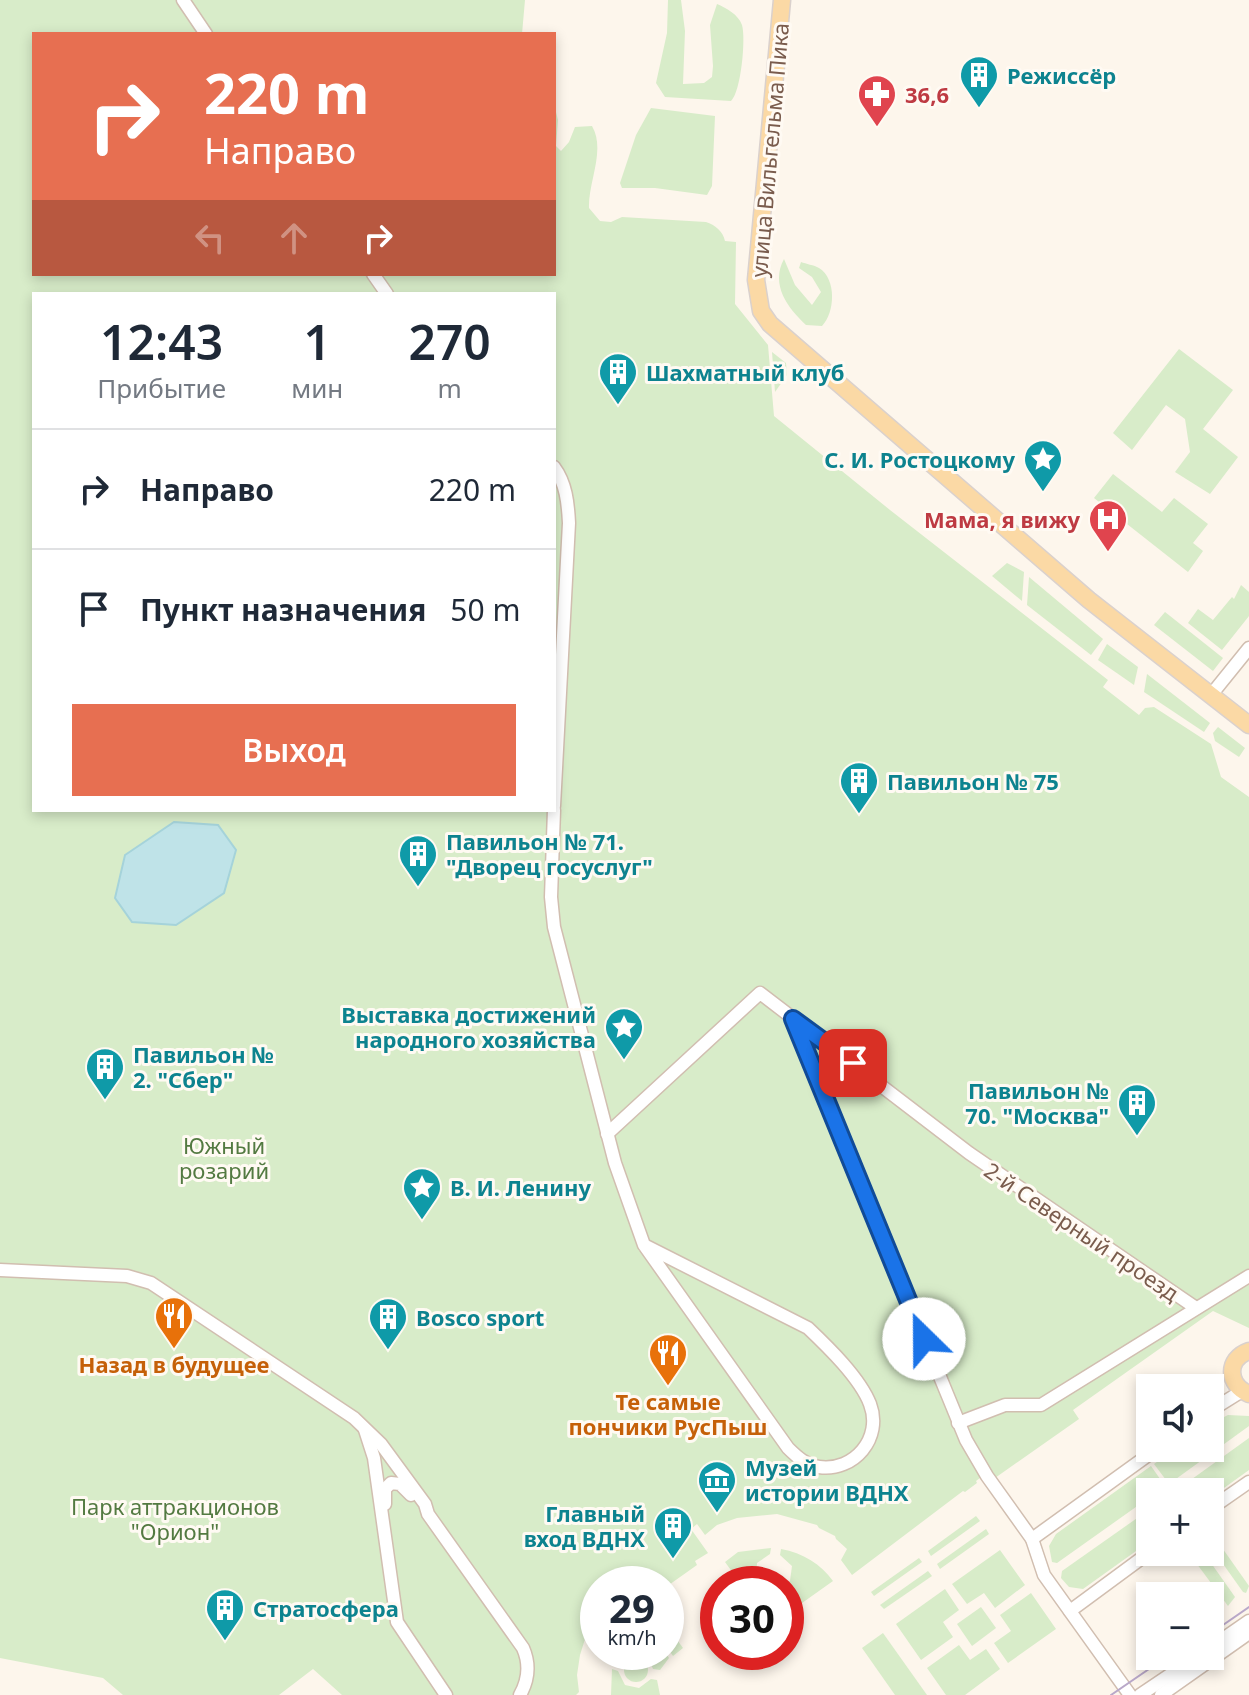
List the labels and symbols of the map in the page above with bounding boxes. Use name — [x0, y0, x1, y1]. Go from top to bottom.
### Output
street label: улица Вильгельма Пика — [743, 21, 795, 279]
building icon: Режиссёр — [958, 54, 1000, 109]
place label: Режиссёр — [1007, 60, 1116, 90]
pharmacy icon: 36,6 — [856, 73, 898, 128]
place label: 36,6 — [905, 79, 949, 109]
building icon: Шахматный клуб — [597, 351, 639, 406]
place label: Шахматный клуб — [646, 357, 845, 387]
place icon: С. И. Ростоцкому — [1022, 438, 1064, 493]
place label: С. И. Ростоцкому — [824, 444, 1015, 474]
hospital icon: Мама, я вижу — [1087, 498, 1129, 553]
place label: Мама, я вижу — [924, 504, 1080, 534]
building icon: Павильон № 75 — [838, 760, 880, 815]
place label: Павильон № 75 — [887, 766, 1059, 796]
place label: Павильон № 71. "Дворец госуслуг" — [446, 826, 653, 881]
building icon: Павильон № 71. "Дворец госуслуг" — [397, 833, 439, 888]
place label: Выставка достижений народного хозяйства — [341, 999, 596, 1054]
place icon: Выставка достижений народного хозяйства — [603, 1006, 645, 1061]
pin — [819, 1029, 887, 1097]
place label: Павильон № 2. "Сбер" — [133, 1039, 274, 1094]
building icon: Павильон № 2. "Сбер" — [84, 1046, 126, 1101]
place label: Павильон № 70. "Москва" — [965, 1075, 1109, 1130]
building icon: Павильон № 70. "Москва" — [1116, 1082, 1158, 1137]
park label: Южный розарий — [179, 1130, 269, 1185]
street label: 2-й Северный проезд — [979, 1155, 1186, 1308]
place icon: В. И. Ленину — [401, 1166, 443, 1221]
place label: В. И. Ленину — [450, 1172, 591, 1202]
restaurant icon: Назад в будущее — [153, 1295, 195, 1350]
building icon: Bosco sport — [367, 1296, 409, 1351]
position arrow — [882, 1297, 966, 1381]
place label: Bosco sport — [416, 1302, 544, 1332]
restaurant icon: Те самые пончики РусПыш — [647, 1332, 689, 1387]
place label: Назад в будущее — [79, 1349, 270, 1379]
place label: Те самые пончики РусПыш — [569, 1386, 768, 1441]
place label: Музей истории ВДНХ — [745, 1452, 909, 1507]
museum icon: Музей истории ВДНХ — [696, 1459, 738, 1514]
park label: Парк аттракционов "Орион" — [71, 1491, 279, 1546]
place label: Главный вход ВДНХ — [524, 1498, 645, 1553]
building icon: Главный вход ВДНХ — [652, 1505, 694, 1560]
speed limit sign: 30 — [700, 1566, 804, 1670]
building icon: Стратосфера — [204, 1587, 246, 1642]
place label: Стратосфера — [253, 1593, 399, 1623]

